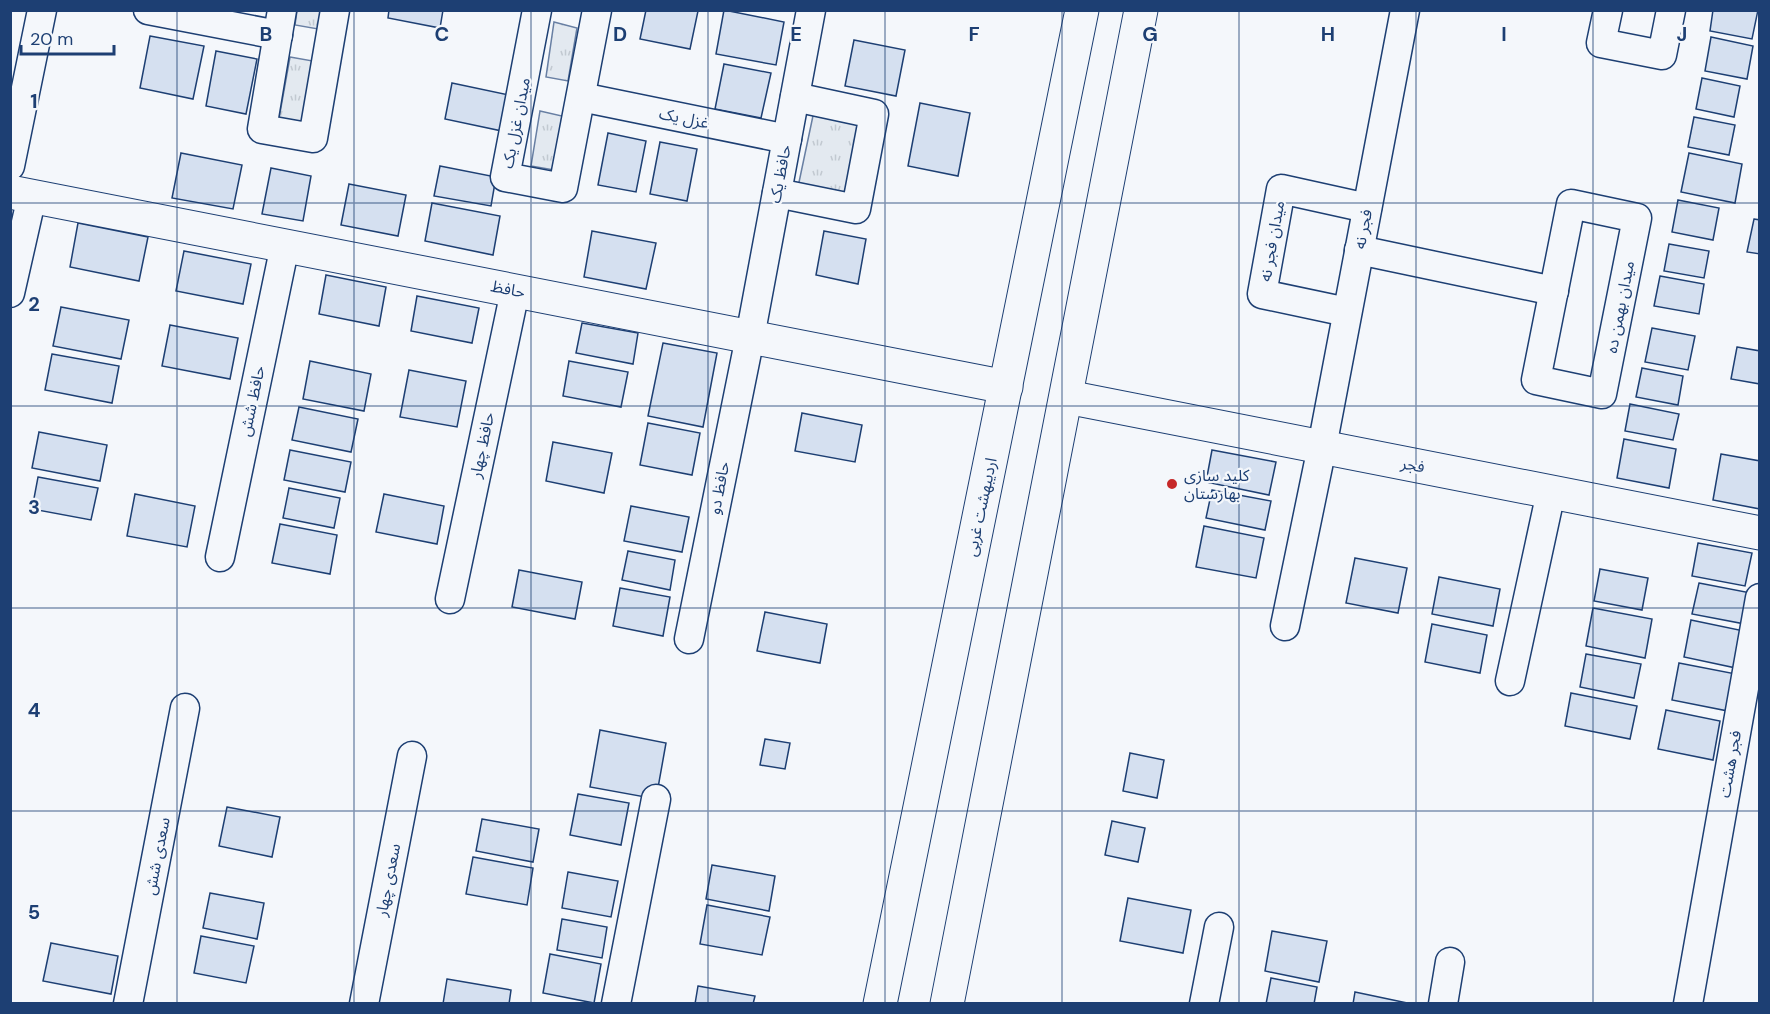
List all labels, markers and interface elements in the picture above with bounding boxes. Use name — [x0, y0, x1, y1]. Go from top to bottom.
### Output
scale bar — [21, 18, 114, 56]
text: B — [260, 21, 272, 47]
text: C — [435, 21, 449, 47]
text: D — [613, 21, 627, 47]
text: E — [790, 21, 802, 47]
text: F — [968, 21, 980, 47]
text: G — [1142, 21, 1158, 47]
text: H — [1321, 21, 1335, 47]
text: I — [1501, 21, 1507, 47]
text: J — [1677, 21, 1687, 47]
text: 20 m — [30, 27, 73, 51]
street label: میدان غزل یک — [497, 76, 535, 170]
text: 1 — [30, 88, 38, 114]
street label: غزل یک — [657, 103, 711, 133]
street label: حافظ یک — [764, 143, 796, 205]
street label: میدان فجر نه — [1255, 199, 1289, 283]
street label: فجر نه — [1349, 207, 1377, 251]
street label: میدان بهمن ده — [1601, 259, 1639, 355]
street label: حافظ — [489, 275, 527, 303]
text: 2 — [28, 291, 40, 317]
street label: حافظ شش — [234, 364, 270, 438]
street label: حافظ چهار — [465, 410, 499, 481]
street label: فجر — [1398, 452, 1427, 478]
street label: اردیبهشت غربی — [960, 456, 1002, 558]
street label: حافظ دو — [704, 460, 734, 516]
place label: کلید سازی بهارستان — [1184, 465, 1250, 504]
marker: کلید سازی بهارستان — [1165, 477, 1179, 491]
text: 3 — [28, 494, 40, 520]
text: 4 — [28, 697, 41, 723]
street label: فجر هشت — [1714, 729, 1746, 799]
street label: سعدی شش — [139, 815, 175, 897]
street label: سعدی چهار — [370, 842, 405, 919]
text: 5 — [28, 899, 40, 925]

